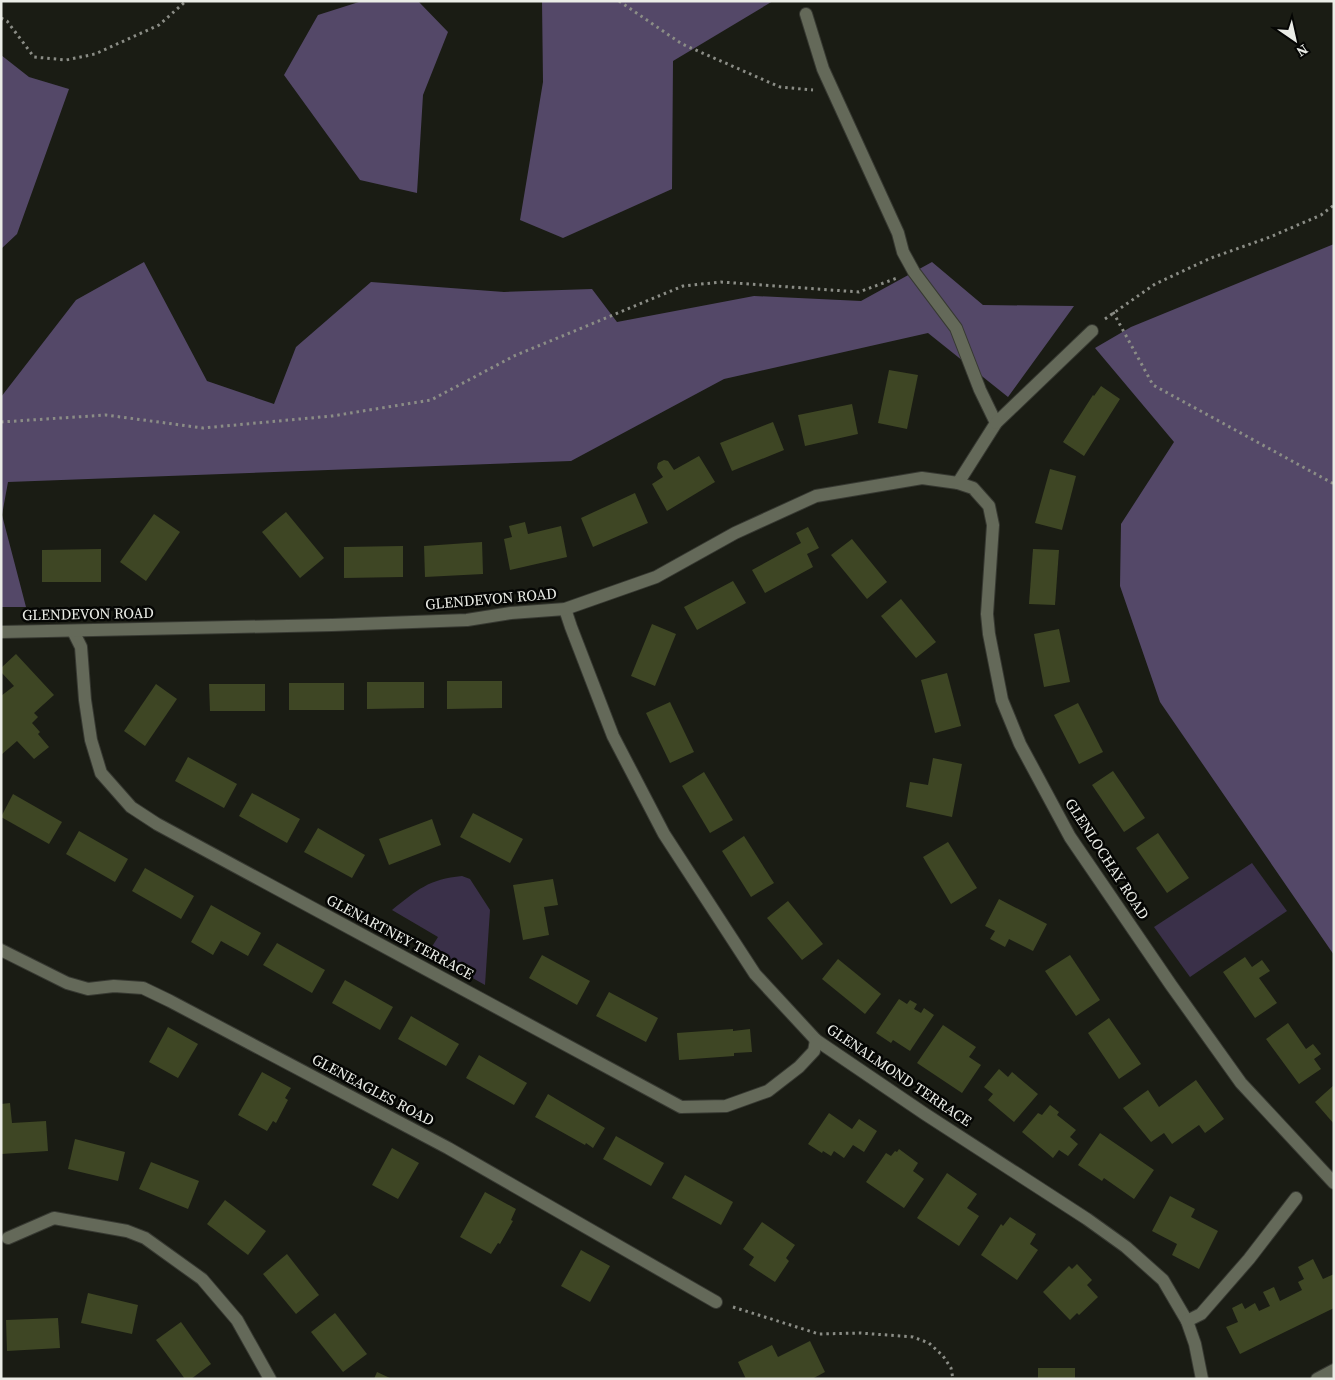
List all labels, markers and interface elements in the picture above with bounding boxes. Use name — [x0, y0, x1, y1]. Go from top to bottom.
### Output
north arrow — [1270, 15, 1320, 65]
text: N — [1292, 40, 1312, 62]
street label: GLENDEVON ROAD — [424, 582, 558, 615]
street label: GLENDEVON ROAD — [22, 602, 154, 625]
street label: GLENLOCHAY ROAD — [1060, 794, 1154, 923]
street label: GLENARTNEY TERRACE — [323, 889, 478, 984]
street label: GLENALMOND TERRACE — [823, 1018, 976, 1131]
street label: GLENEAGLES ROAD — [308, 1048, 438, 1131]

